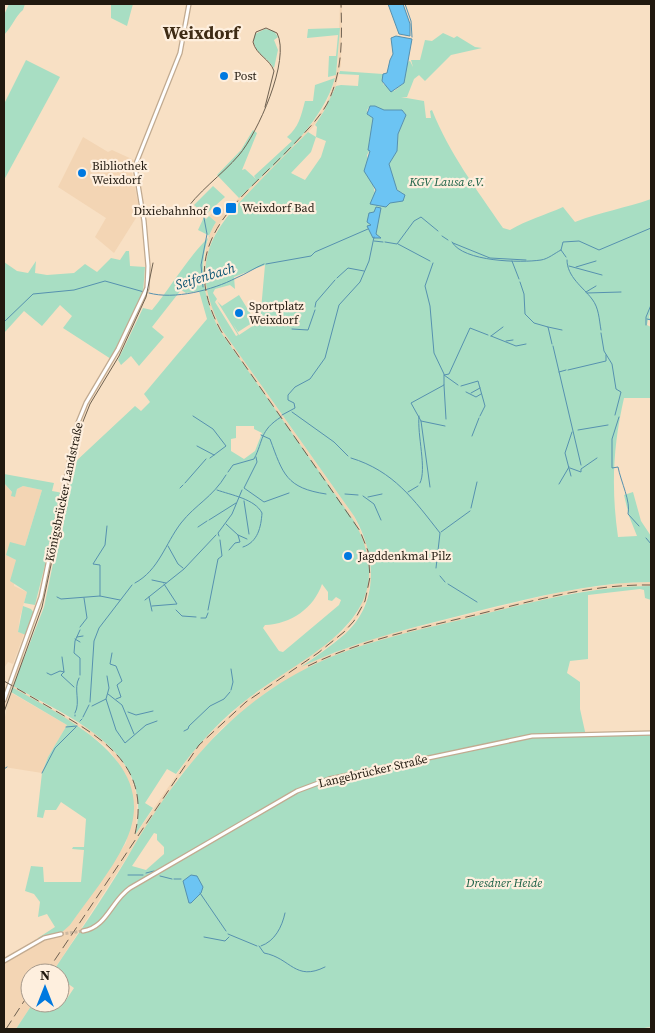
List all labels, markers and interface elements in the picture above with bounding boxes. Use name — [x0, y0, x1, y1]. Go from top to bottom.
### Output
district label: Weixdorf — [163, 20, 242, 45]
place label: Post — [234, 68, 257, 84]
marker: Post — [218, 70, 230, 82]
place label: Bibliothek Weixdorf — [92, 158, 148, 188]
marker: Bibliothek Weixdorf — [76, 167, 88, 179]
park label: KGV Lausa e.V. — [408, 174, 485, 190]
place label: Weixdorf Bad — [242, 200, 315, 216]
marker: Weixdorf Bad — [224, 201, 238, 215]
place label: Dixiebahnhof — [133, 203, 209, 219]
marker: Dixiebahnhof — [211, 205, 223, 217]
water label: Seifenbach — [173, 257, 238, 295]
place label: Sportplatz Weixdorf — [249, 298, 304, 328]
marker: Sportplatz Weixdorf — [233, 307, 245, 319]
street label: Königsbrücker Landstraße — [41, 421, 87, 563]
place label: Jagddenkmal Pilz — [357, 548, 451, 564]
marker: Jagddenkmal Pilz — [342, 550, 354, 562]
street label: Langebrücker Straße — [317, 751, 429, 791]
park label: Dresdner Heide — [465, 875, 542, 891]
north arrow — [20, 963, 70, 1013]
text: N — [40, 965, 50, 985]

